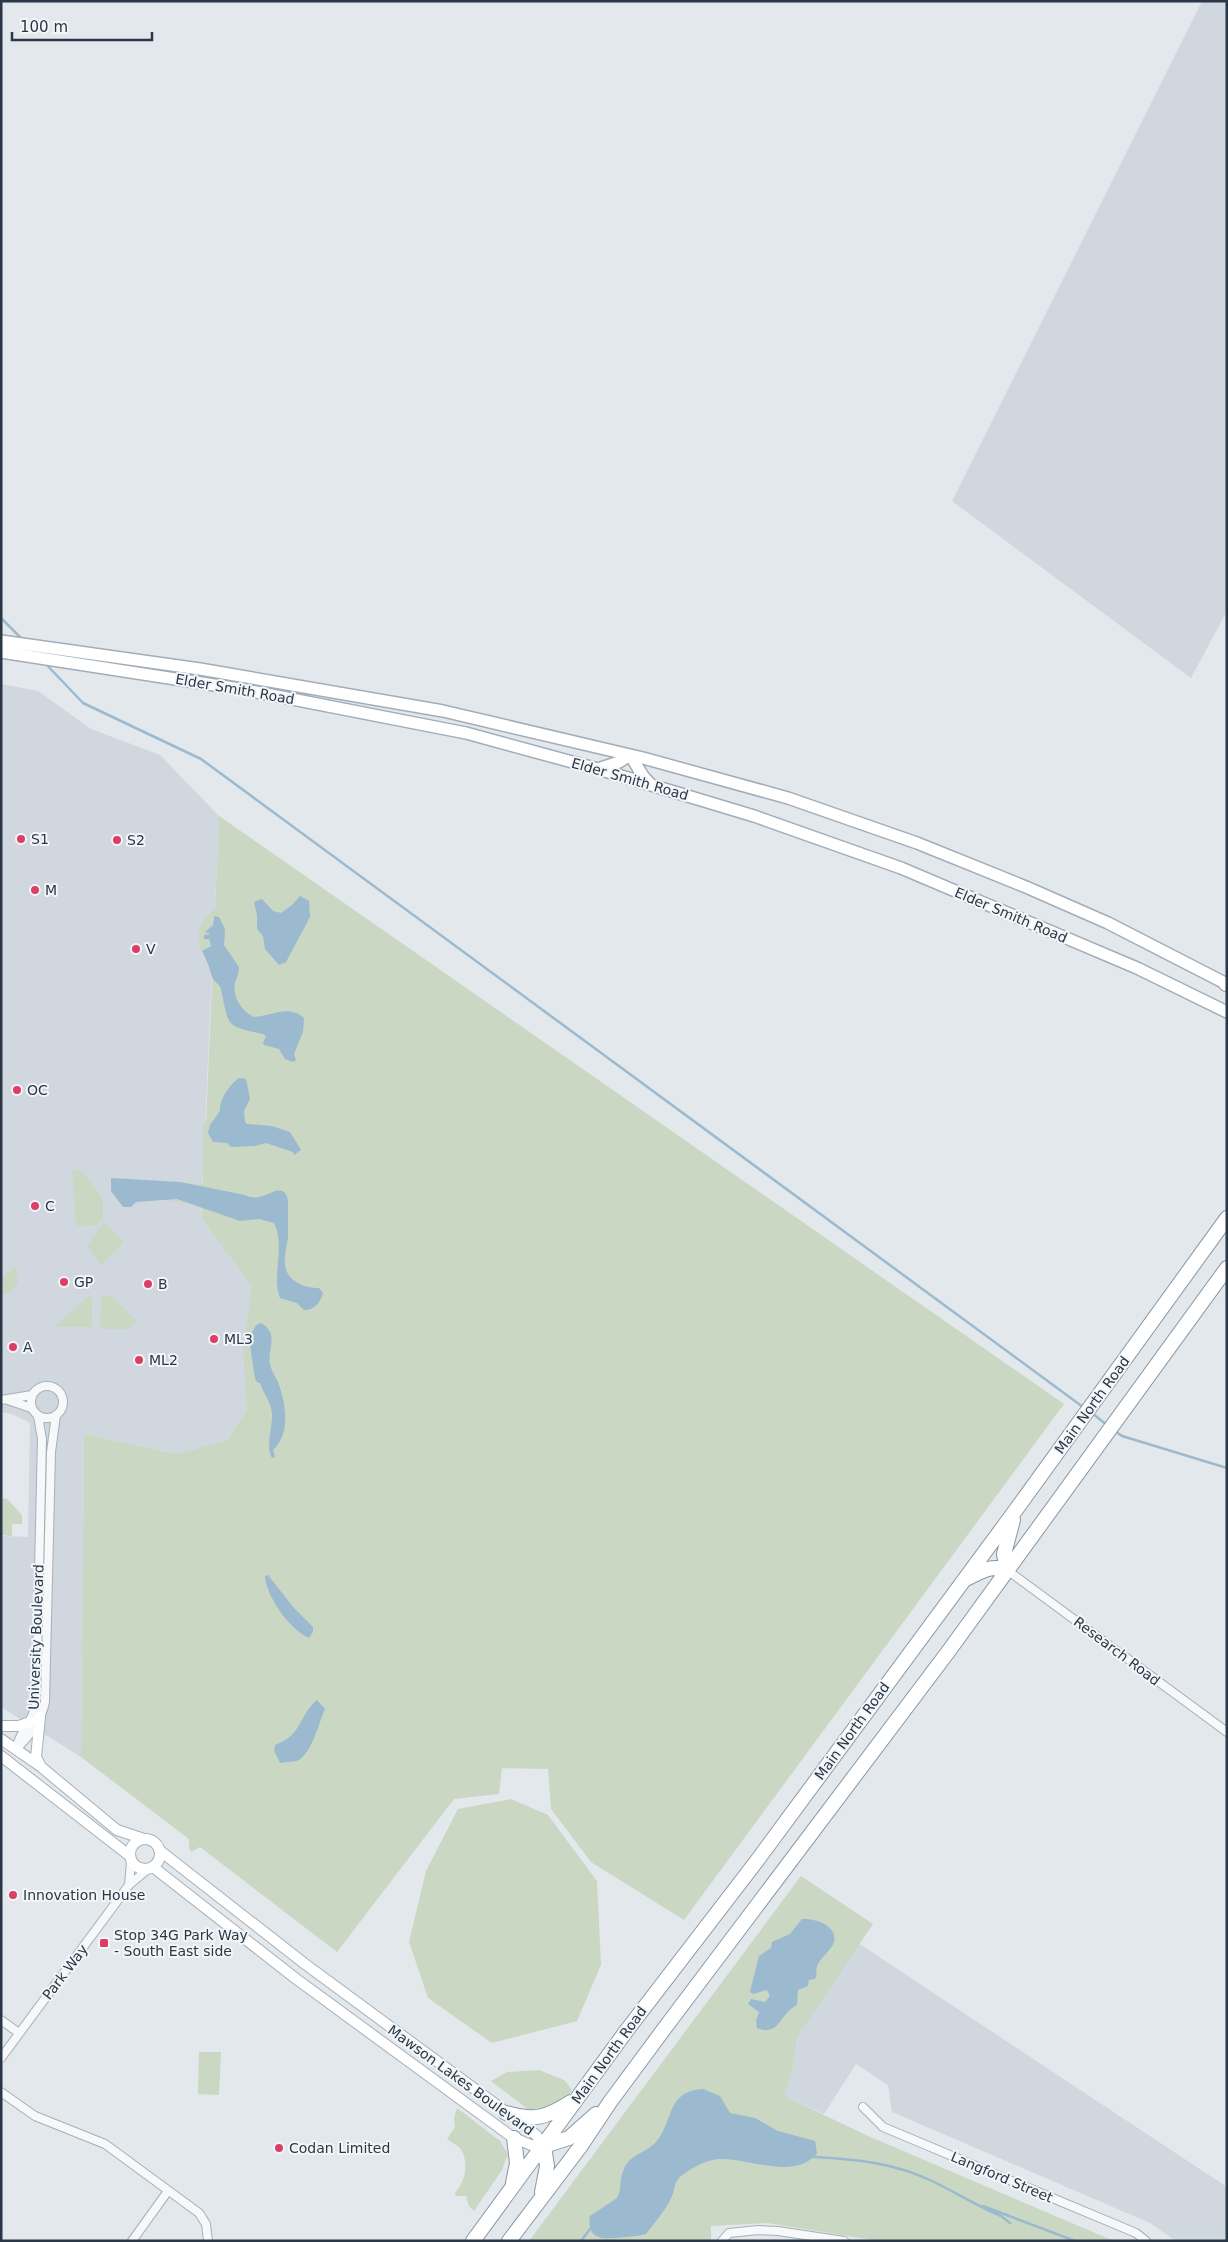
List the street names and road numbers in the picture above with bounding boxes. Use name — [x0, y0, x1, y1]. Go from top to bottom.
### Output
street label: Elder Smith Road — [174, 671, 296, 707]
street label: Elder Smith Road — [570, 755, 690, 803]
street label: Elder Smith Road — [952, 884, 1070, 946]
street label: Main North Road — [1051, 1353, 1133, 1457]
street label: University Boulevard — [25, 1564, 47, 1710]
street label: Research Road — [1071, 1613, 1163, 1689]
street label: Main North Road — [811, 1679, 893, 1783]
street label: Park Way — [39, 1941, 91, 2003]
street label: Main North Road — [568, 2003, 650, 2107]
street label: Mawson Lakes Boulevard — [385, 2022, 537, 2138]
street label: Langford Street — [949, 2148, 1056, 2206]

